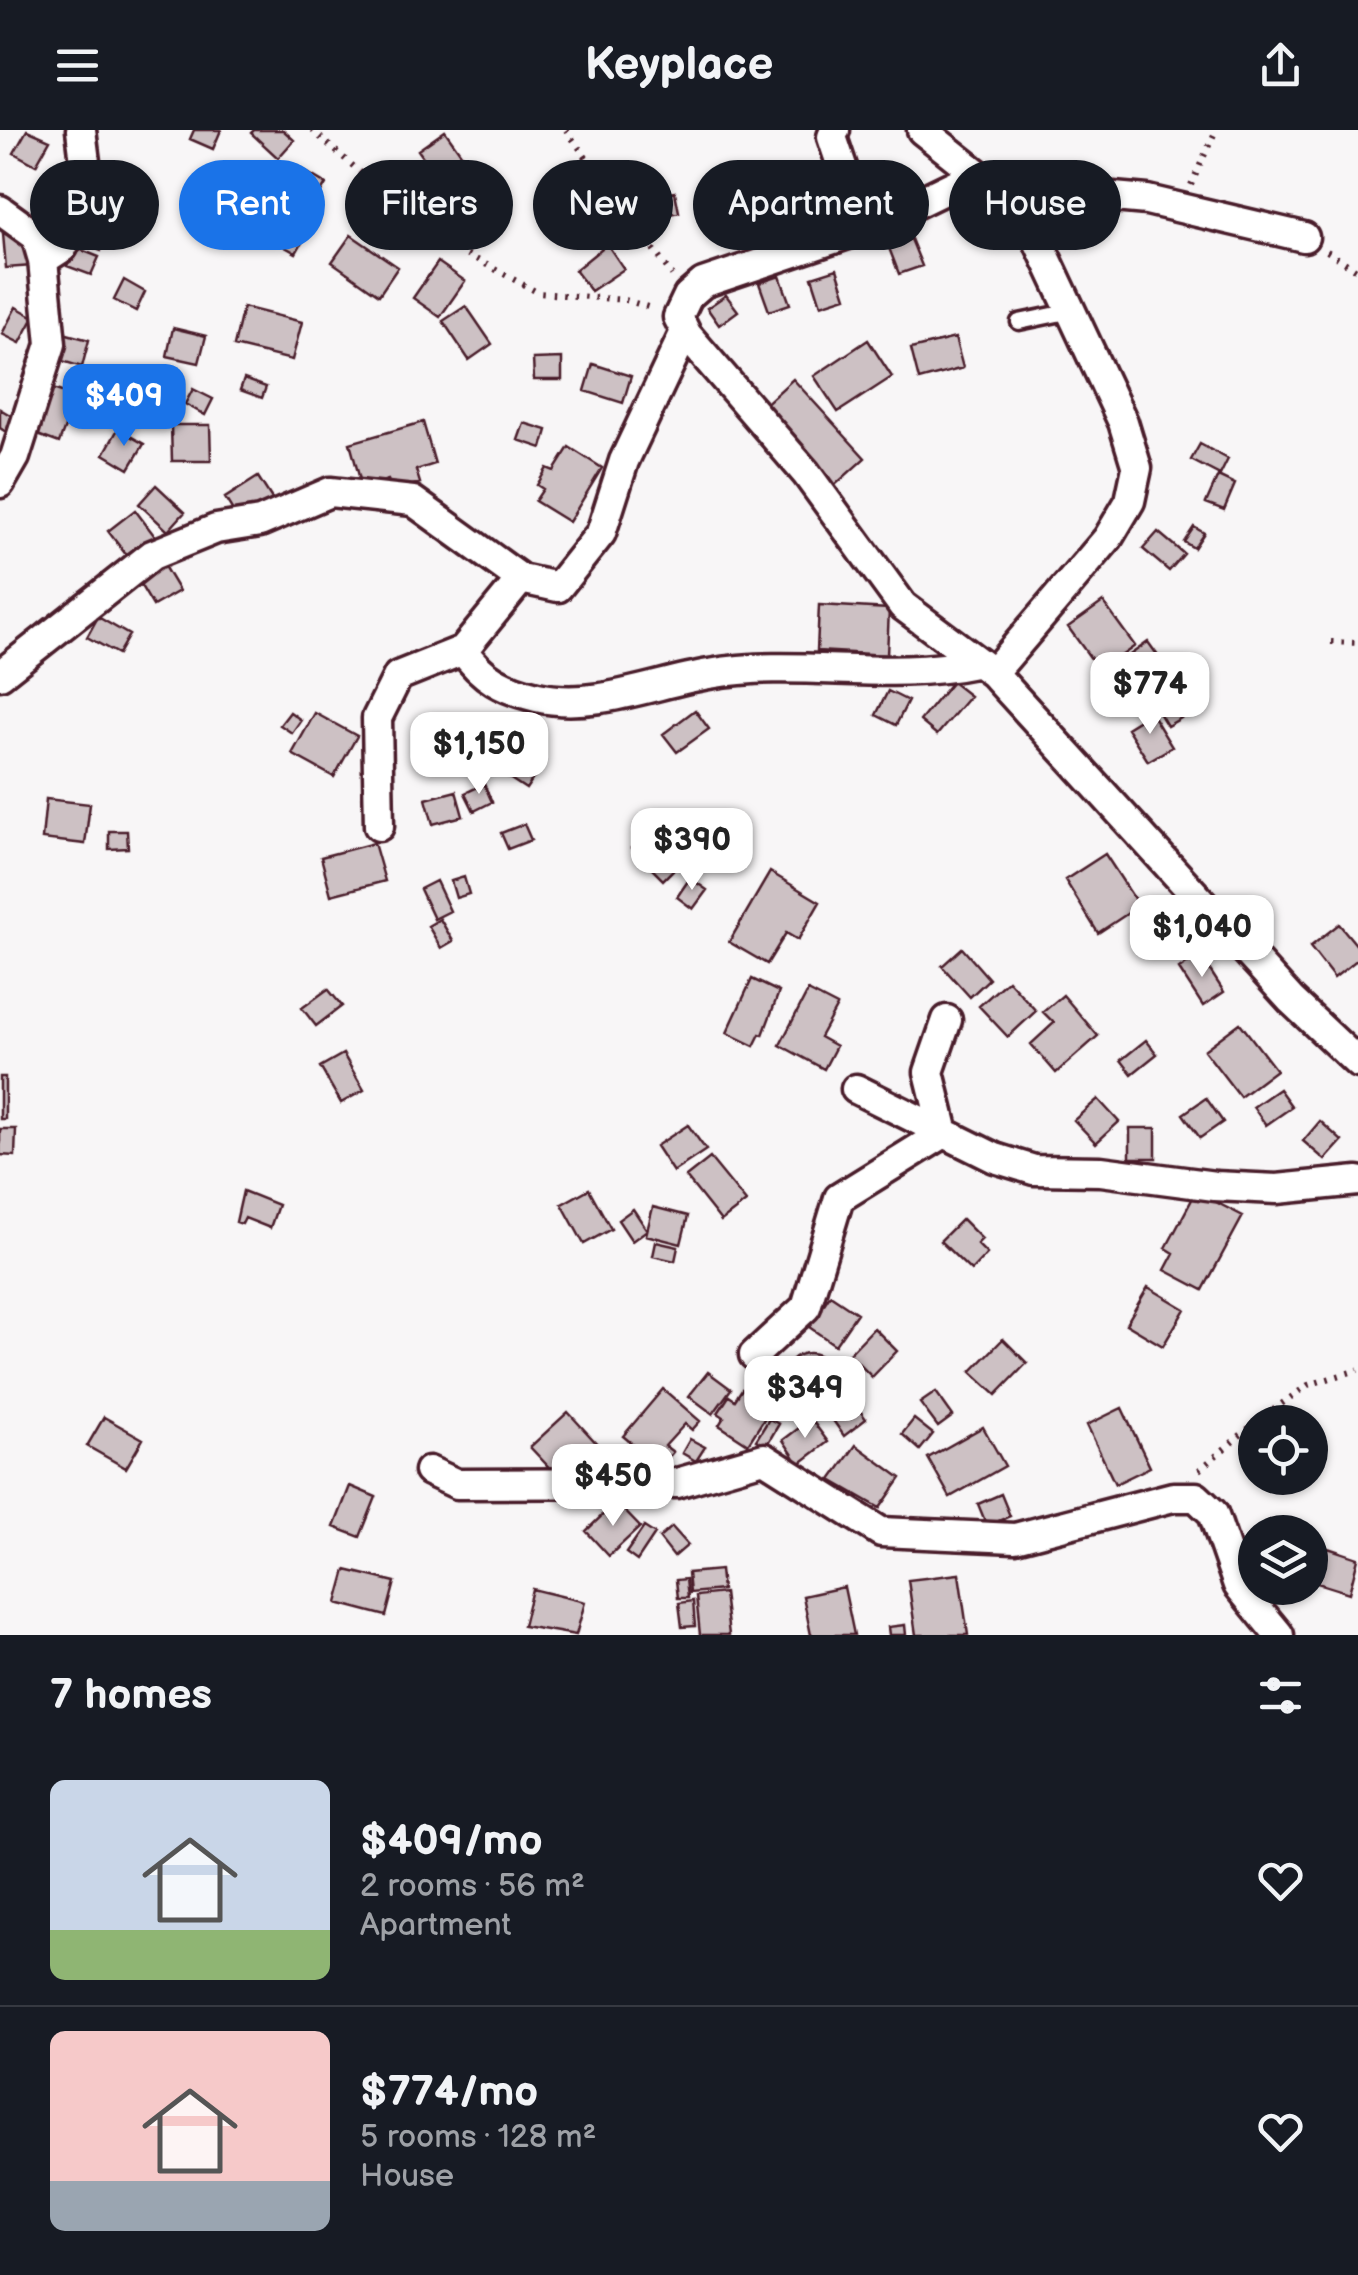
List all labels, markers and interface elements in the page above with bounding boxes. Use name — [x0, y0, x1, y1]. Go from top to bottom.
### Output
icon: menu — [50, 38, 105, 93]
text: Keyplace — [585, 38, 773, 93]
icon: share — [1253, 38, 1308, 93]
chip: Buy — [30, 160, 159, 250]
chip: Rent — [179, 160, 325, 250]
chip: Filters — [345, 160, 513, 250]
chip: New — [533, 160, 673, 250]
chip: Apartment — [693, 160, 929, 250]
chip: House — [949, 160, 1121, 250]
pin: $409 — [65, 364, 183, 449]
text: $409 — [85, 377, 163, 416]
pin: $774 — [1091, 652, 1209, 737]
text: $774 — [1112, 665, 1188, 704]
pin: $1,150 — [398, 712, 560, 797]
text: $1,150 — [432, 725, 526, 764]
pin: $390 — [633, 808, 751, 893]
text: $390 — [653, 821, 731, 860]
pin: $1,040 — [1121, 895, 1283, 980]
text: $1,040 — [1152, 908, 1252, 947]
pin: $349 — [746, 1356, 864, 1441]
text: $349 — [766, 1369, 844, 1408]
map controls — [1238, 1405, 1328, 1605]
button: locate — [1238, 1405, 1328, 1495]
pin: $450 — [554, 1444, 672, 1529]
text: $450 — [574, 1457, 652, 1496]
button: layers — [1238, 1515, 1328, 1605]
icon: filters — [1253, 1668, 1308, 1723]
text: 7 homes — [50, 1670, 212, 1721]
text: $409/mo — [360, 1816, 543, 1867]
icon: home — [130, 1820, 250, 1940]
icon: heart — [1253, 1853, 1308, 1908]
text: 2 rooms · 56 m² — [360, 1867, 585, 1906]
text: Apartment — [360, 1906, 511, 1945]
text: $774/mo — [360, 2067, 538, 2118]
icon: home — [130, 2071, 250, 2191]
icon: heart — [1253, 2104, 1308, 2159]
text: 5 rooms · 128 m² — [360, 2118, 596, 2157]
text: House — [360, 2157, 454, 2196]

